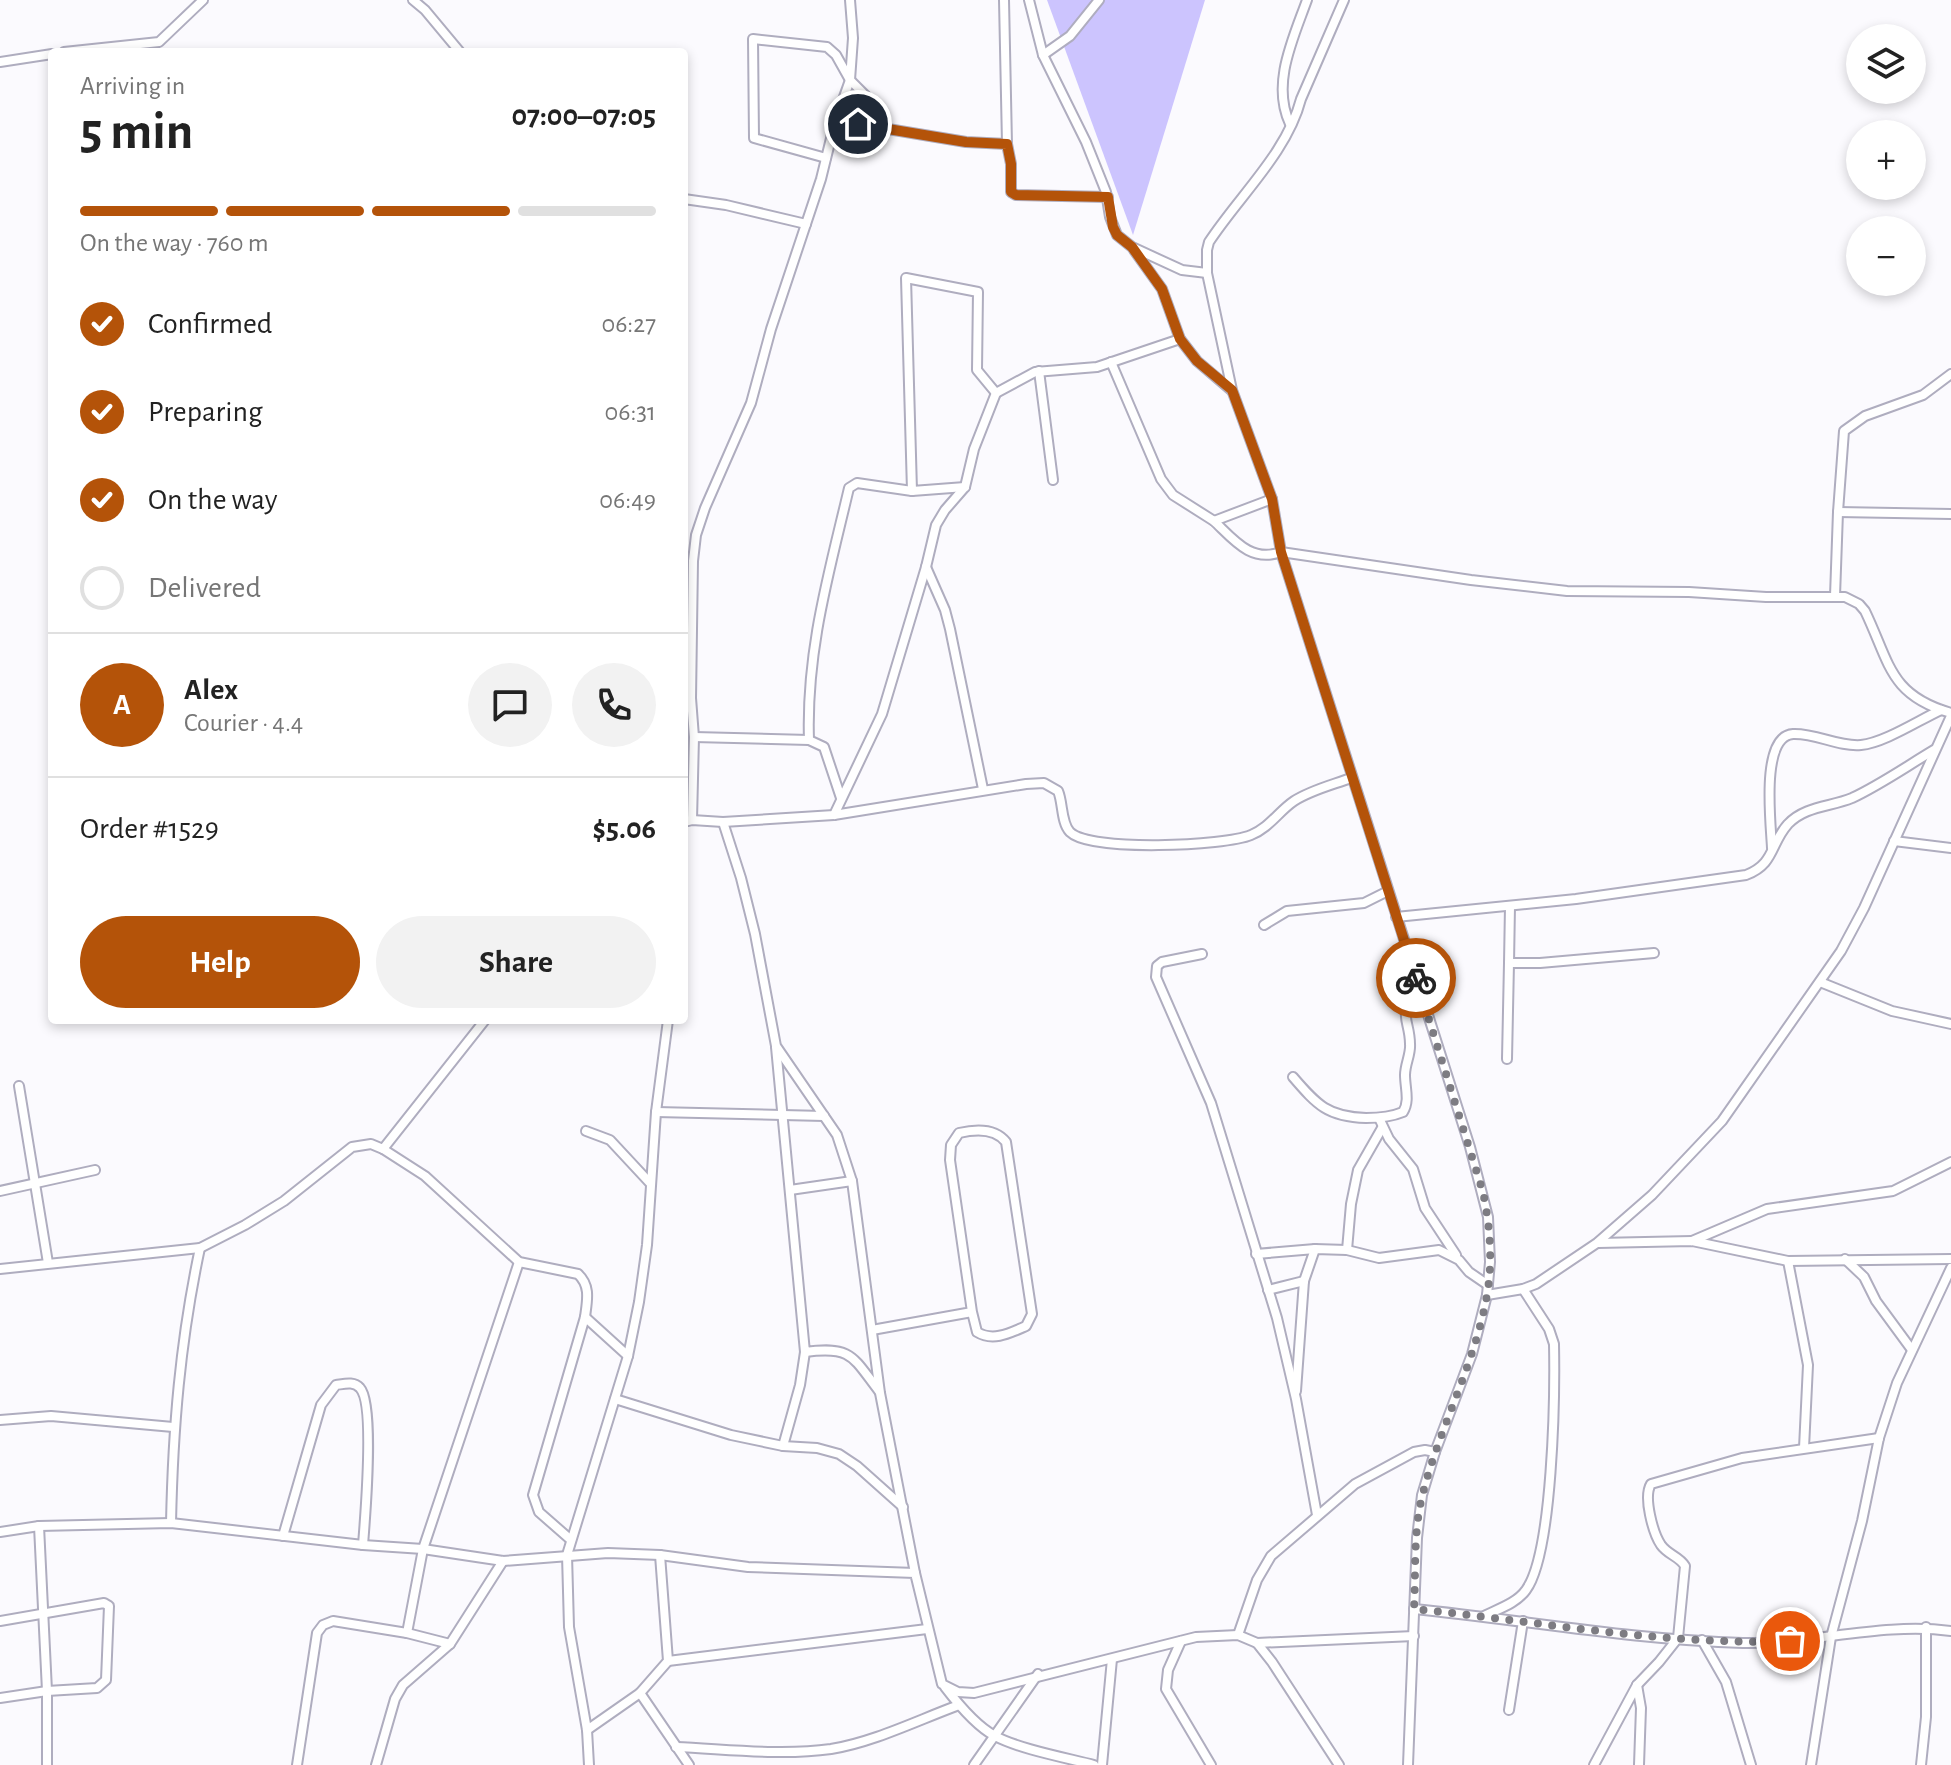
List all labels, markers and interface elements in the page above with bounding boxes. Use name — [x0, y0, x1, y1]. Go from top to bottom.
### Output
map controls — [1846, 24, 1926, 296]
button: layers — [1846, 24, 1926, 104]
text: Arriving in — [80, 73, 185, 99]
pin — [824, 90, 892, 158]
text: 07:00–07:05 — [511, 101, 656, 131]
icon: home — [836, 102, 880, 146]
text: 5 min — [80, 106, 193, 158]
button: + — [1846, 120, 1926, 200]
button: − — [1846, 216, 1926, 296]
text: On the way · 760 m — [80, 230, 269, 256]
icon: check — [80, 302, 124, 346]
text: Confirmed — [148, 309, 272, 339]
text: 06:27 — [601, 311, 656, 337]
icon: check — [80, 390, 124, 434]
text: Preparing — [148, 397, 263, 427]
text: 06:31 — [604, 399, 656, 425]
icon: check — [80, 478, 124, 522]
text: On the way — [148, 485, 277, 515]
text: 06:49 — [599, 487, 656, 513]
text: Delivered — [148, 573, 261, 603]
button: chat — [468, 663, 552, 747]
button: phone — [572, 663, 656, 747]
text: Alex — [184, 675, 238, 705]
text: A — [113, 690, 131, 720]
text: Courier · 4.4 — [184, 710, 303, 736]
text: Order #1529 — [80, 814, 219, 844]
text: $5.06 — [593, 814, 656, 844]
button: Help — [80, 916, 360, 1008]
button: Share — [376, 916, 656, 1008]
courier — [1376, 938, 1456, 1018]
icon: bike — [1394, 956, 1438, 1000]
pin — [1756, 1607, 1824, 1675]
icon: bag — [1768, 1619, 1812, 1663]

